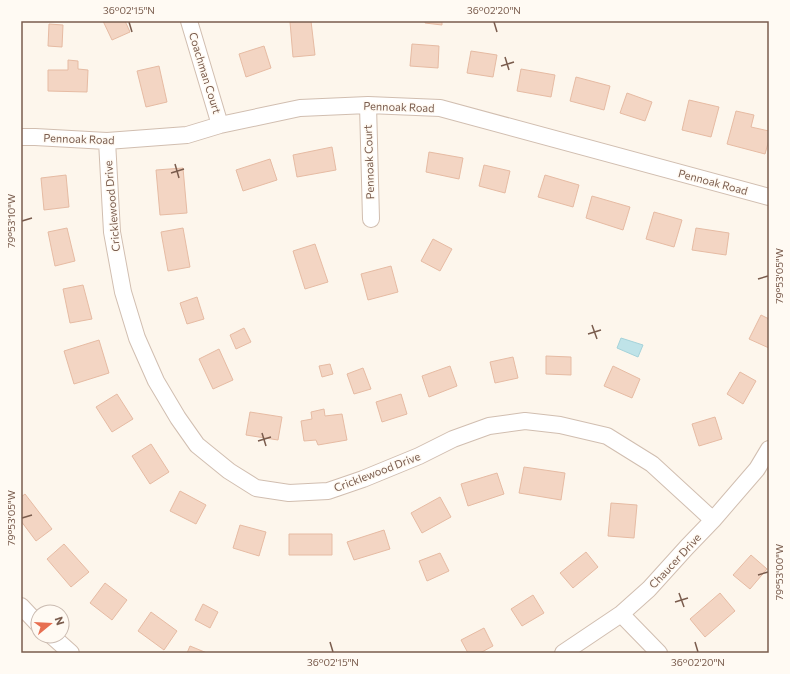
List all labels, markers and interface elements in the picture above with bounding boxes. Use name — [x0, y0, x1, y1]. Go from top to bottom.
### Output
text: 36°02'15"N — [103, 4, 155, 16]
text: 36°02'20"N — [467, 4, 521, 16]
street label: Coachman Court — [187, 31, 224, 116]
street label: Pennoak Road — [363, 99, 435, 114]
street label: Pennoak Court — [361, 124, 376, 200]
street label: Pennoak Road — [43, 131, 115, 146]
street label: Cricklewood Drive — [101, 160, 122, 252]
street label: Pennoak Road — [677, 166, 749, 197]
text: 79°53'10"W — [5, 194, 17, 248]
text: 79°53'05"W — [773, 248, 785, 304]
street label: Cricklewood Drive — [332, 449, 422, 494]
text: 79°53'05"W — [5, 490, 17, 546]
street label: Chaucer Drive — [646, 530, 703, 591]
text: 79°53'00"W — [773, 544, 785, 600]
north arrow — [30, 604, 70, 644]
text: N — [53, 615, 67, 627]
text: 36°02'15"N — [307, 656, 359, 668]
text: 36°02'20"N — [671, 656, 725, 668]

